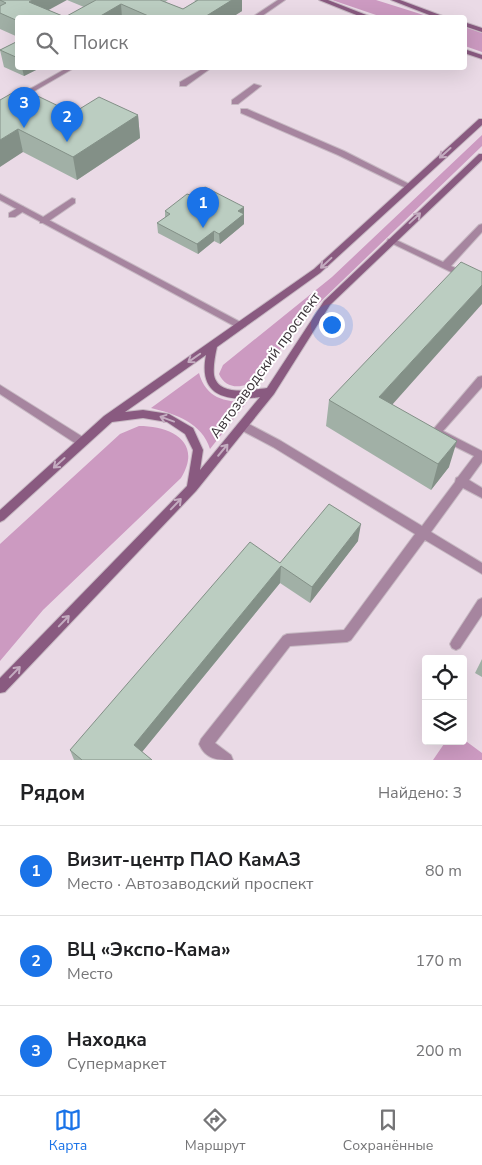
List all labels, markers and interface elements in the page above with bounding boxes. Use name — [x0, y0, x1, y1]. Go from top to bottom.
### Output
search box — [15, 15, 467, 70]
icon: search — [33, 29, 61, 57]
text: Поиск — [73, 30, 128, 56]
pin: 3 — [8, 87, 40, 128]
pin: 2 — [51, 101, 83, 142]
one-way arrow — [439, 147, 452, 159]
pin: 1 — [187, 187, 219, 228]
one-way arrow — [409, 212, 422, 224]
one-way arrow — [319, 257, 332, 269]
street label: Автозаводский проспект — [205, 287, 325, 442]
your location — [319, 312, 345, 338]
one-way arrow — [187, 353, 201, 363]
one-way arrow — [160, 414, 175, 423]
one-way arrow — [218, 444, 229, 457]
one-way arrow — [53, 457, 66, 469]
one-way arrow — [170, 498, 182, 510]
one-way arrow — [58, 615, 70, 628]
map controls — [422, 655, 467, 745]
button: locate — [422, 655, 467, 700]
one-way arrow — [9, 666, 21, 678]
button: layers — [422, 700, 467, 745]
text: Рядом — [20, 779, 85, 807]
text: Найдено: 3 — [378, 782, 462, 804]
text: Визит-центр ПАО КамАЗ — [67, 847, 301, 873]
text: 1 — [31, 860, 41, 882]
text: 80 m — [425, 860, 462, 882]
text: Место · Автозаводский проспект — [67, 873, 313, 895]
text: ВЦ «Экспо-Кама» — [67, 937, 231, 963]
text: 2 — [31, 950, 41, 972]
text: 170 m — [415, 950, 462, 972]
text: Место — [67, 963, 113, 985]
text: Находка — [67, 1027, 147, 1053]
text: 3 — [31, 1040, 41, 1062]
text: 200 m — [415, 1040, 462, 1062]
text: Супермаркет — [67, 1053, 166, 1075]
tab: Карта — [49, 1106, 87, 1155]
tab: Маршрут — [185, 1106, 245, 1155]
tab: Сохранённые — [343, 1106, 433, 1155]

